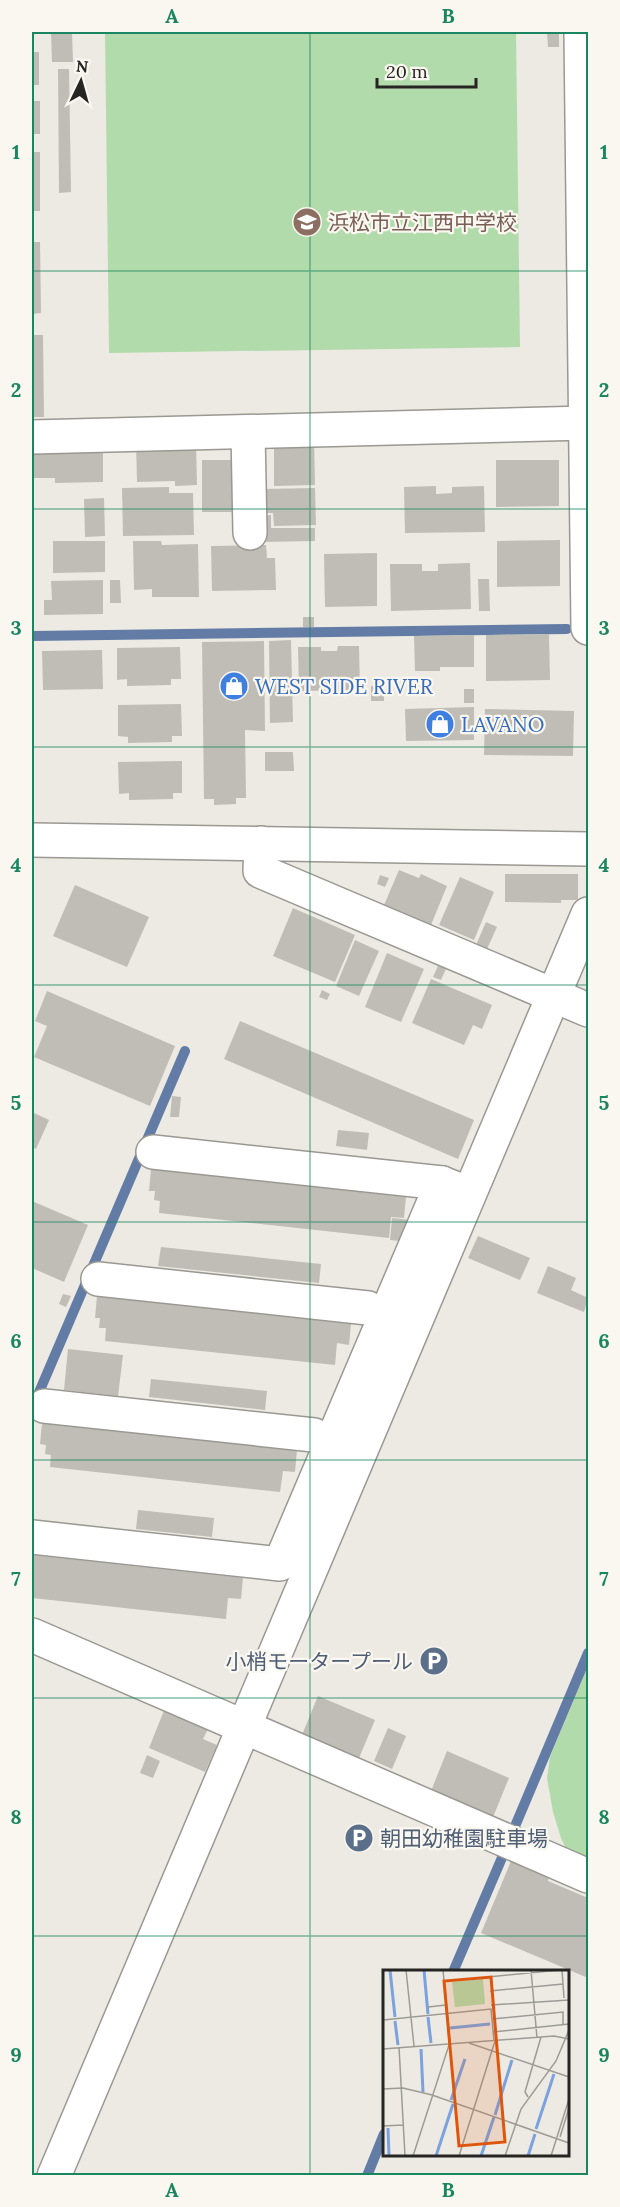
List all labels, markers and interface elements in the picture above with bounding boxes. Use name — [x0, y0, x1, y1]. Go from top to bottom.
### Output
text: A — [165, 3, 179, 28]
text: B — [441, 3, 455, 28]
north arrow — [51, 51, 111, 111]
scale bar — [377, 51, 476, 89]
text: N — [75, 56, 89, 77]
text: 20 m — [386, 60, 428, 83]
text: 1 — [12, 139, 20, 164]
text: 1 — [600, 139, 608, 164]
school or university icon: 浜松市立江西中学校 — [291, 206, 323, 238]
place label: 浜松市立江西中学校 — [328, 209, 517, 236]
text: 2 — [11, 377, 21, 402]
text: 2 — [599, 377, 609, 402]
text: 3 — [10, 615, 22, 640]
text: 3 — [598, 615, 610, 640]
shop icon: WEST SIDE RIVER — [218, 670, 250, 702]
place label: WEST SIDE RIVER — [255, 673, 434, 700]
shop icon: LAVANO — [424, 708, 456, 740]
place label: LAVANO — [461, 711, 544, 738]
text: 4 — [11, 852, 22, 877]
text: 4 — [599, 852, 610, 877]
text: 5 — [11, 1090, 22, 1115]
text: 5 — [599, 1090, 610, 1115]
text: 6 — [10, 1328, 22, 1353]
text: 6 — [598, 1328, 610, 1353]
text: 7 — [11, 1566, 21, 1591]
text: 7 — [599, 1566, 609, 1591]
parking icon: 小梢モータープール — [418, 1645, 450, 1677]
place label: 小梢モータープール — [225, 1648, 413, 1675]
text: 8 — [10, 1804, 22, 1829]
text: 8 — [598, 1804, 610, 1829]
parking icon: 朝田幼稚園駐車場 — [343, 1822, 375, 1854]
place label: 朝田幼稚園駐車場 — [380, 1825, 548, 1852]
inset map — [383, 1970, 569, 2156]
text: 9 — [10, 2042, 22, 2067]
text: 9 — [598, 2042, 610, 2067]
text: A — [165, 2177, 179, 2202]
text: B — [441, 2177, 455, 2202]

